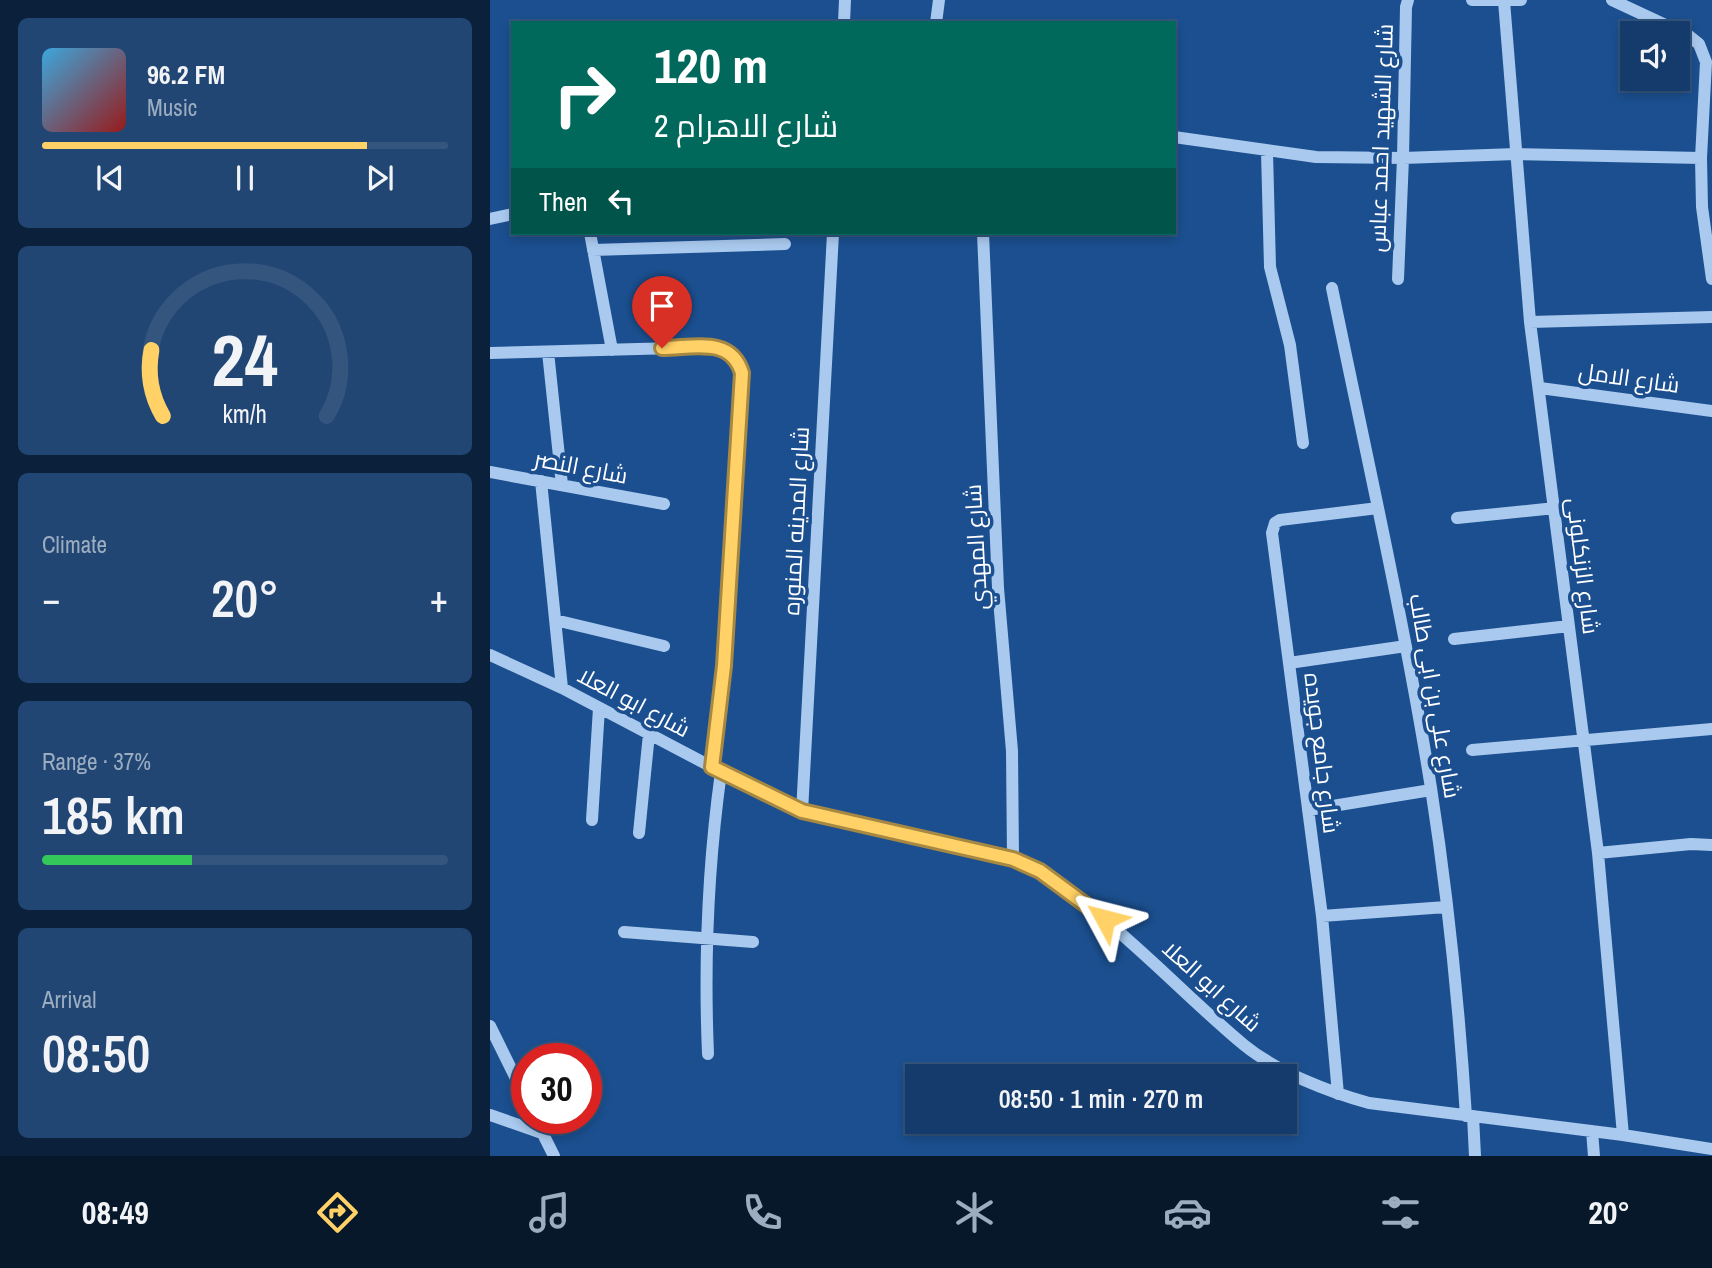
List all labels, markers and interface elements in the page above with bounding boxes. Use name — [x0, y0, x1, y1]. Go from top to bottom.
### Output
map controls — [1620, 21, 1690, 91]
button: sound — [1620, 21, 1690, 91]
street label: شارع الشهيد احمد عباس — [1361, 23, 1401, 253]
text: 120 m — [654, 32, 768, 98]
icon: right — [539, 49, 630, 140]
text: 96.2 FM — [147, 57, 225, 92]
text: Music — [147, 92, 197, 123]
text: شارع الاهرام 2 — [654, 104, 838, 147]
icon: previous — [91, 159, 129, 197]
icon: pause — [226, 159, 264, 197]
icon: next — [361, 159, 399, 197]
icon: left — [602, 182, 640, 220]
text: Then — [539, 184, 588, 219]
pin — [632, 276, 692, 348]
icon: arrive — [643, 287, 681, 325]
text: 24 — [212, 312, 278, 410]
street label: شارع الامل — [1576, 355, 1682, 401]
text: km/h — [223, 397, 267, 431]
street label: شارع المدينه المنوره — [775, 426, 817, 616]
street label: شارع النصر — [529, 442, 631, 492]
street label: شارع المهدي — [957, 483, 997, 611]
street label: شارع الزنكلونى — [1559, 496, 1607, 636]
text: Climate — [42, 529, 107, 560]
text: 20° — [211, 563, 279, 633]
text: − — [42, 573, 60, 624]
text: + — [430, 573, 448, 624]
street label: شارع على بن ابى طالب — [1401, 591, 1469, 801]
street label: شارع ابو العلا — [572, 659, 696, 745]
street label: شارع جامع جويده — [1296, 671, 1348, 835]
text: Range · 37% — [42, 746, 151, 777]
text: 185 km — [42, 780, 185, 850]
position arrow — [1068, 882, 1142, 956]
street label: شارع ابو العلا — [1156, 933, 1268, 1039]
text: Arrival — [42, 984, 97, 1015]
text: 08:50 — [42, 1018, 150, 1088]
speed limit sign: 30 — [511, 1043, 602, 1134]
text: 08:50 · 1 min · 270 m — [999, 1081, 1203, 1116]
icon: directions — [313, 1188, 362, 1237]
icon: music — [525, 1188, 574, 1237]
icon: phone — [738, 1188, 787, 1237]
icon: climate — [950, 1188, 999, 1237]
icon: car — [1163, 1188, 1212, 1237]
icon: filters — [1376, 1188, 1425, 1237]
text: 08:49 — [82, 1191, 149, 1234]
text: 20° — [1588, 1191, 1630, 1234]

